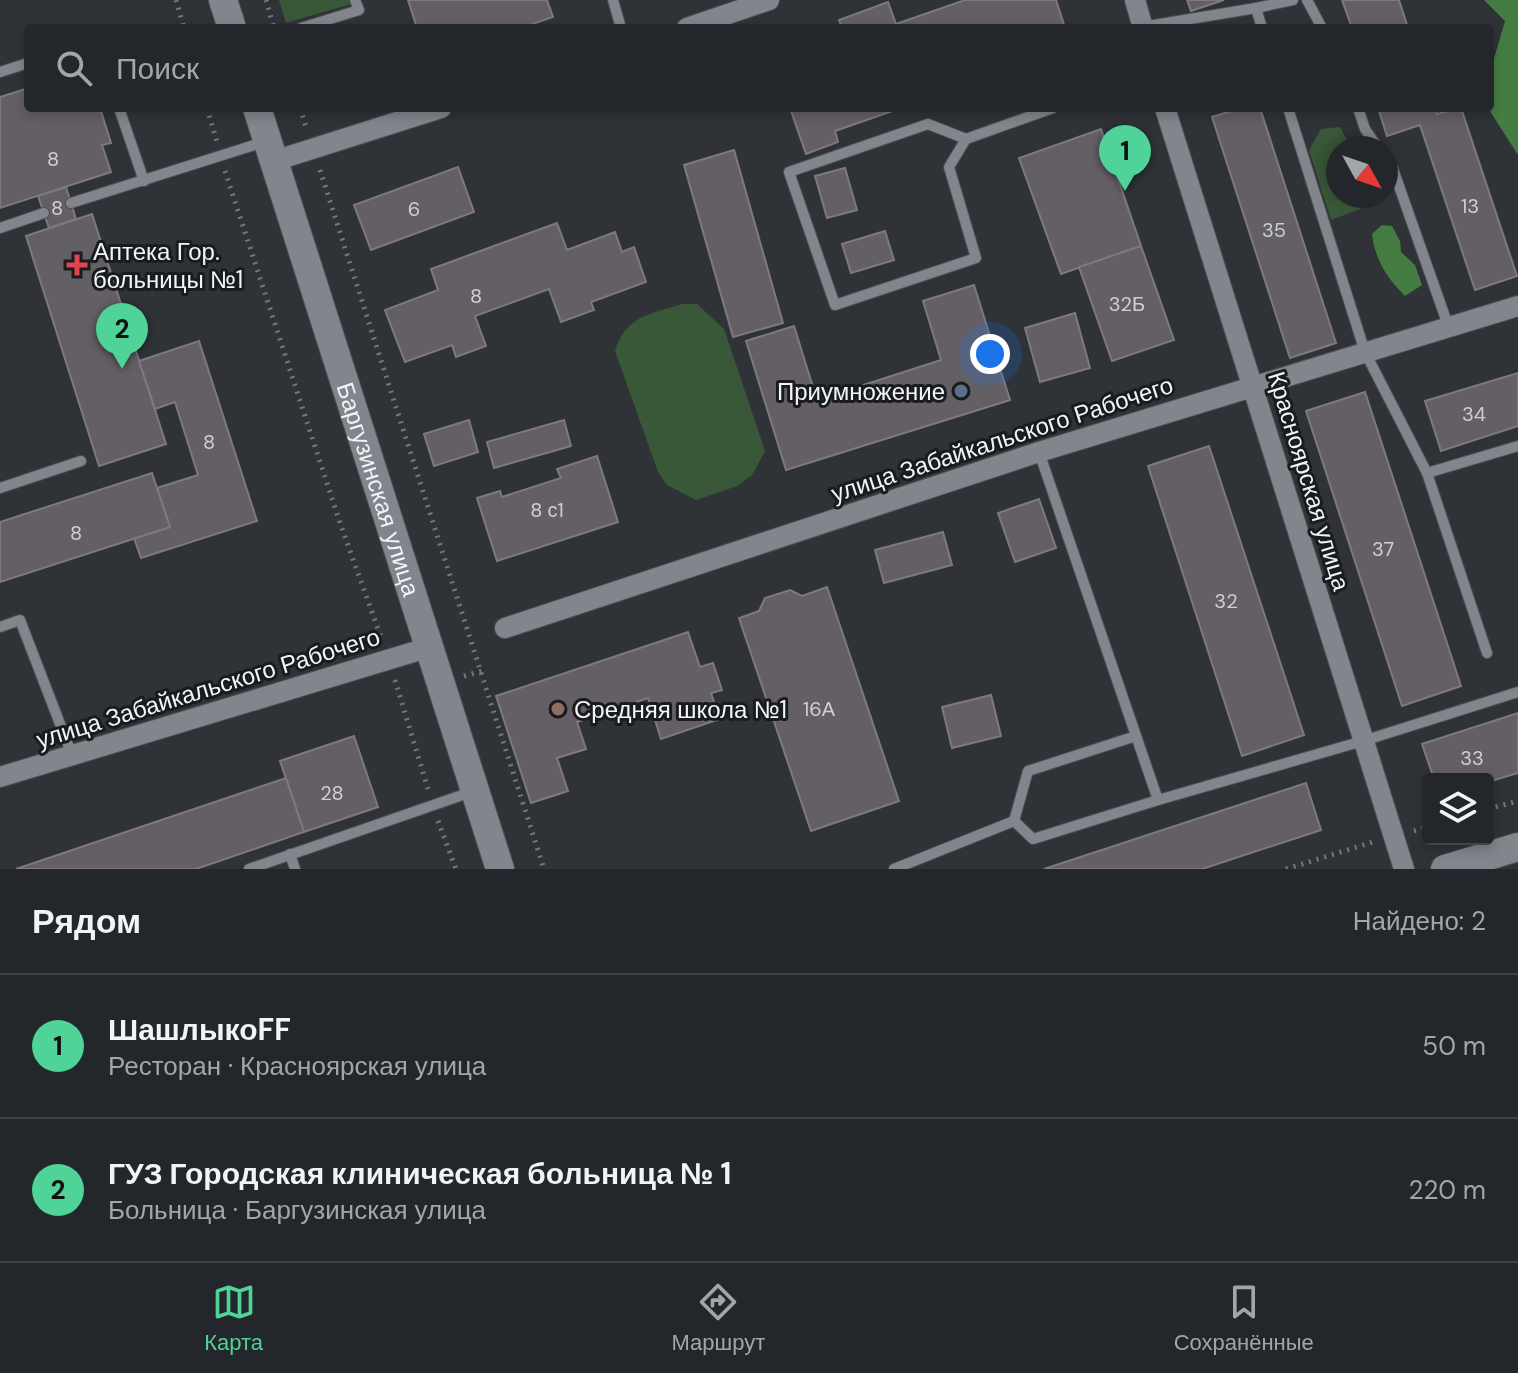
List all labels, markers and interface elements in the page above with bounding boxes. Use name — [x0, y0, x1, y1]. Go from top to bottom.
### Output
search box — [24, 24, 1494, 112]
icon: search — [52, 46, 96, 90]
text: Поиск — [116, 49, 199, 88]
pin: 1 — [1099, 125, 1151, 191]
north arrow — [1326, 136, 1398, 208]
house number: 8 — [47, 146, 59, 172]
house number: 13 — [1461, 193, 1479, 219]
house number: 8 — [51, 195, 63, 221]
house number: 6 — [408, 196, 420, 222]
house number: 35 — [1262, 217, 1286, 243]
place label: Аптека Гор. больницы №1 — [93, 236, 243, 295]
marker: Аптека Гор. больницы №1 — [68, 256, 86, 274]
house number: 8 — [470, 283, 482, 309]
house number: 32Б — [1109, 291, 1145, 317]
pin: 2 — [96, 303, 148, 369]
your location — [970, 334, 1010, 374]
street label: Красноярская улица — [1261, 368, 1357, 595]
street label: улица Забайкальского Рабочего — [827, 369, 1177, 509]
place label: Приумножение — [777, 376, 945, 407]
street label: Баргузинская улица — [330, 378, 428, 600]
marker: Приумножение — [952, 382, 970, 400]
house number: 34 — [1462, 401, 1486, 427]
house number: 8 — [203, 429, 215, 455]
house number: 8 с1 — [530, 497, 564, 523]
house number: 8 — [70, 520, 82, 546]
house number: 37 — [1372, 536, 1394, 562]
house number: 32 — [1214, 588, 1238, 614]
street label: улица Забайкальского Рабочего — [32, 621, 384, 755]
place label: Средняя школа №1 — [574, 694, 787, 725]
house number: 16А — [803, 696, 836, 722]
marker: Средняя школа №1 — [549, 700, 567, 718]
house number: 33 — [1460, 745, 1484, 771]
map controls — [1422, 773, 1494, 845]
button: layers — [1422, 773, 1494, 845]
house number: 28 — [320, 780, 344, 806]
text: Рядом — [32, 899, 141, 944]
text: Найдено: 2 — [1353, 904, 1486, 938]
text: ШашлыкоFF — [108, 1010, 291, 1049]
text: 1 — [53, 1029, 63, 1063]
text: 50 m — [1422, 1029, 1486, 1063]
text: Ресторан · Красноярская улица — [108, 1049, 486, 1083]
text: ГУЗ Городская клиническая больница № 1 — [108, 1154, 731, 1193]
text: 2 — [50, 1173, 66, 1207]
text: 220 m — [1408, 1173, 1486, 1207]
text: Больница · Баргузинская улица — [108, 1193, 486, 1227]
tab: Карта — [204, 1280, 263, 1357]
tab: Маршрут — [672, 1280, 765, 1357]
tab: Сохранённые — [1174, 1280, 1314, 1357]

